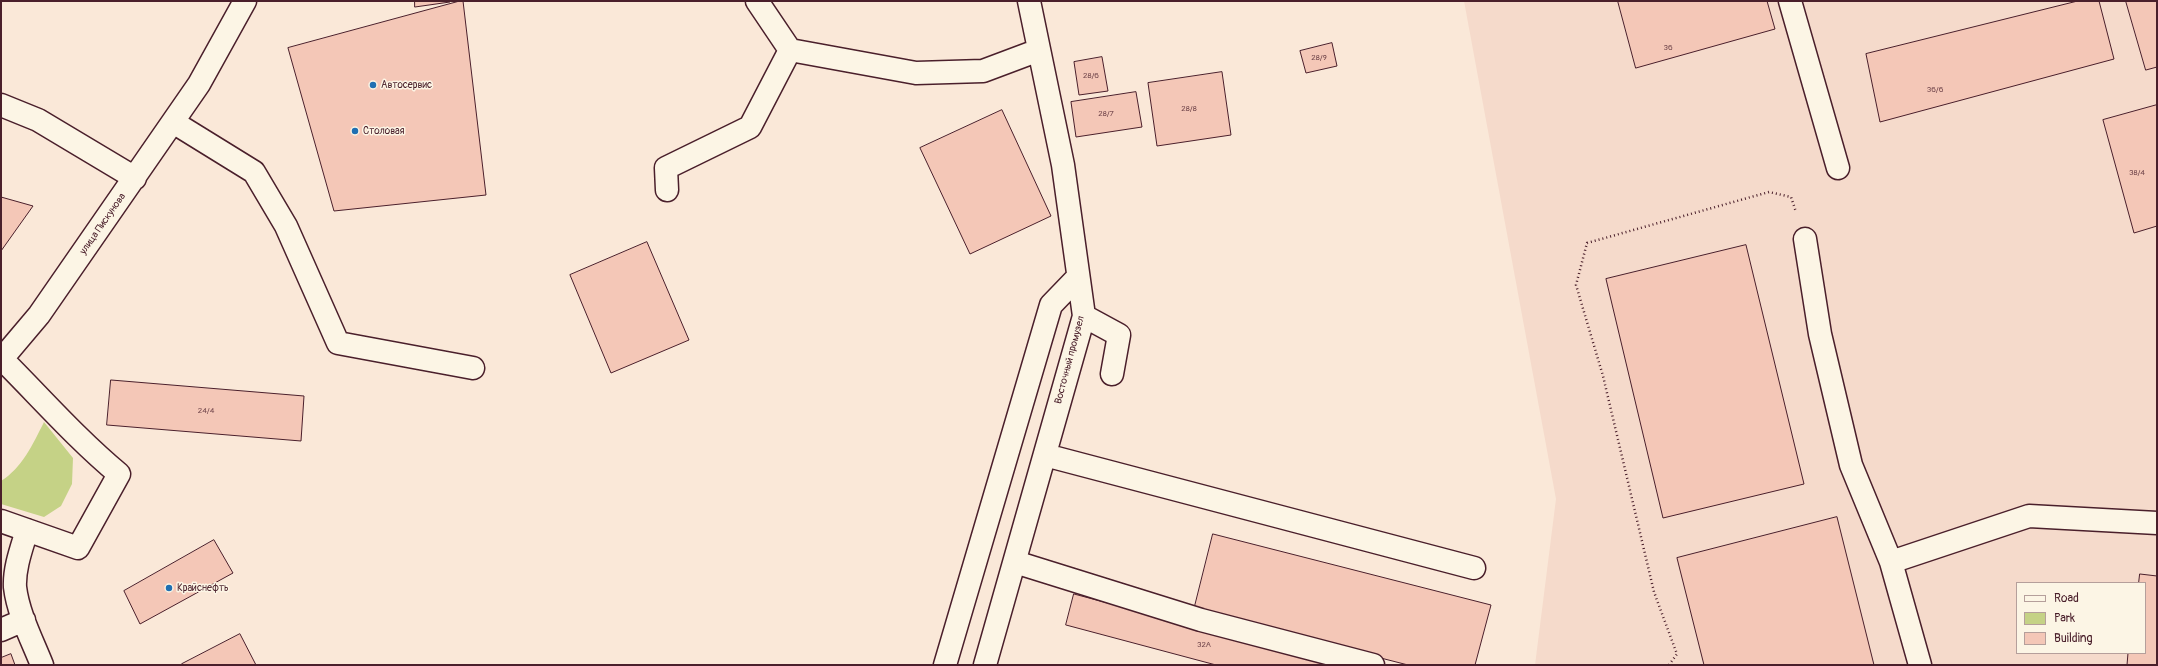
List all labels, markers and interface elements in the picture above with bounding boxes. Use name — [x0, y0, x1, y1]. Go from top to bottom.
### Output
house number: 36 — [1663, 43, 1673, 53]
house number: 28/9 — [1311, 53, 1327, 63]
house number: 28/6 — [1083, 71, 1099, 81]
place label: Автосервис — [381, 79, 432, 91]
marker: Автосервис — [368, 80, 378, 90]
house number: 36/6 — [1927, 85, 1943, 95]
house number: 28/8 — [1181, 104, 1197, 114]
house number: 28/7 — [1098, 109, 1114, 119]
place label: Столовая — [363, 125, 404, 137]
marker: Столовая — [350, 126, 360, 136]
house number: 38/4 — [2129, 168, 2145, 178]
street label: улица Пискунова — [77, 191, 129, 257]
street label: Восточный промузел — [1052, 315, 1088, 405]
house number: 24/4 — [198, 406, 214, 416]
place label: Крайснефть — [177, 582, 229, 594]
legend — [2016, 582, 2146, 654]
marker: Крайснефть — [164, 583, 174, 593]
text: Road — [2054, 591, 2079, 606]
text: Park — [2054, 611, 2075, 626]
text: Building — [2054, 631, 2093, 646]
house number: 32А — [1197, 640, 1211, 650]

